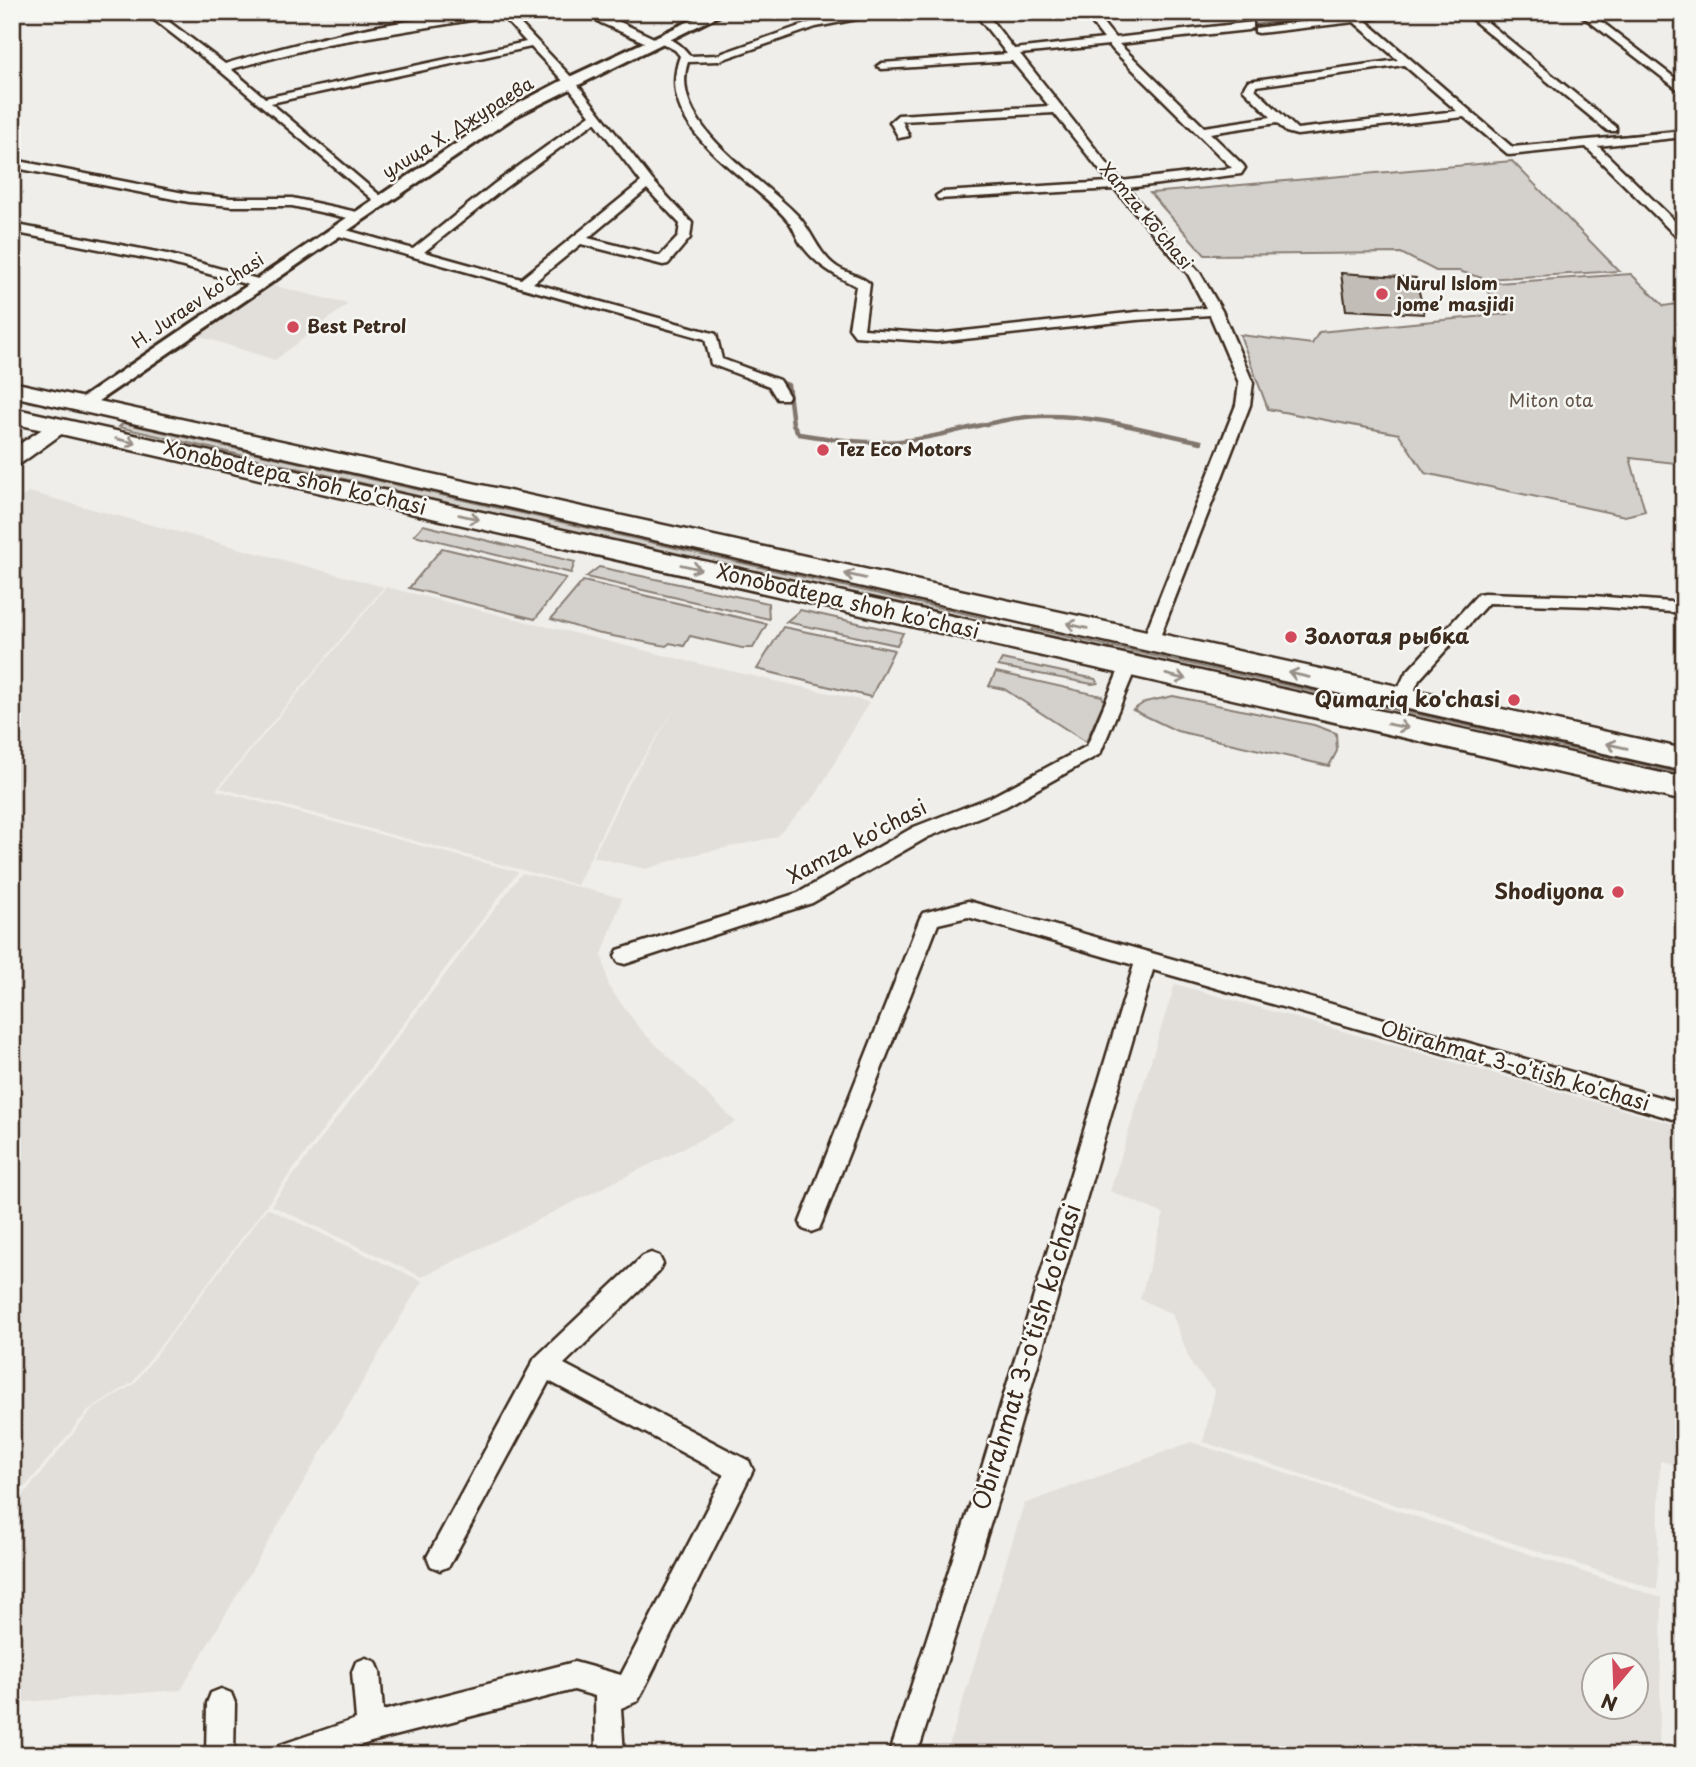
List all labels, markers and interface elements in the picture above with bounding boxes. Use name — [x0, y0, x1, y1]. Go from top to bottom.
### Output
street label: улица Х. Джураева — [376, 69, 539, 184]
street label: Xamza ko'chasi — [1094, 156, 1200, 275]
street label: H. Juraev ko'chasi — [125, 245, 269, 354]
place label: Nurul Islom jome’ masjidi — [1393, 269, 1514, 317]
marker: Nurul Islom jome’ masjidi — [1374, 286, 1390, 302]
place label: Best Petrol — [307, 312, 406, 339]
marker: Best Petrol — [285, 319, 301, 335]
park label: Miton ota — [1509, 386, 1594, 413]
street label: Xonobodtepa shoh ko'chasi — [161, 430, 430, 522]
one-way arrow — [114, 434, 137, 448]
place label: Tez Eco Motors — [837, 435, 972, 462]
marker: Tez Eco Motors — [815, 442, 831, 458]
one-way arrow — [457, 511, 480, 525]
street label: Xonobodtepa shoh ko'chasi — [714, 554, 983, 646]
one-way arrow — [679, 561, 702, 575]
one-way arrow — [844, 569, 867, 583]
one-way arrow — [1066, 618, 1089, 632]
place label: Золотая рыбка — [1304, 619, 1469, 651]
marker: Золотая рыбка — [1283, 629, 1299, 645]
one-way arrow — [1288, 668, 1311, 681]
one-way arrow — [1164, 671, 1186, 684]
place label: Qumariq ko'chasi — [1315, 682, 1500, 714]
marker: Qumariq ko'chasi — [1506, 692, 1522, 708]
one-way arrow — [1386, 719, 1409, 733]
one-way arrow — [1606, 738, 1629, 752]
street label: Xamza ko'chasi — [780, 790, 932, 891]
place label: Shodiyona — [1494, 874, 1604, 906]
marker: Shodiyona — [1610, 884, 1626, 900]
street label: Obirahmat 3-o'tish ko'chasi — [1377, 1010, 1654, 1118]
street label: Obirahmat 3-o'tish ko'chasi — [961, 1199, 1089, 1514]
north arrow — [1580, 1652, 1650, 1722]
text: N — [1597, 1687, 1621, 1719]

